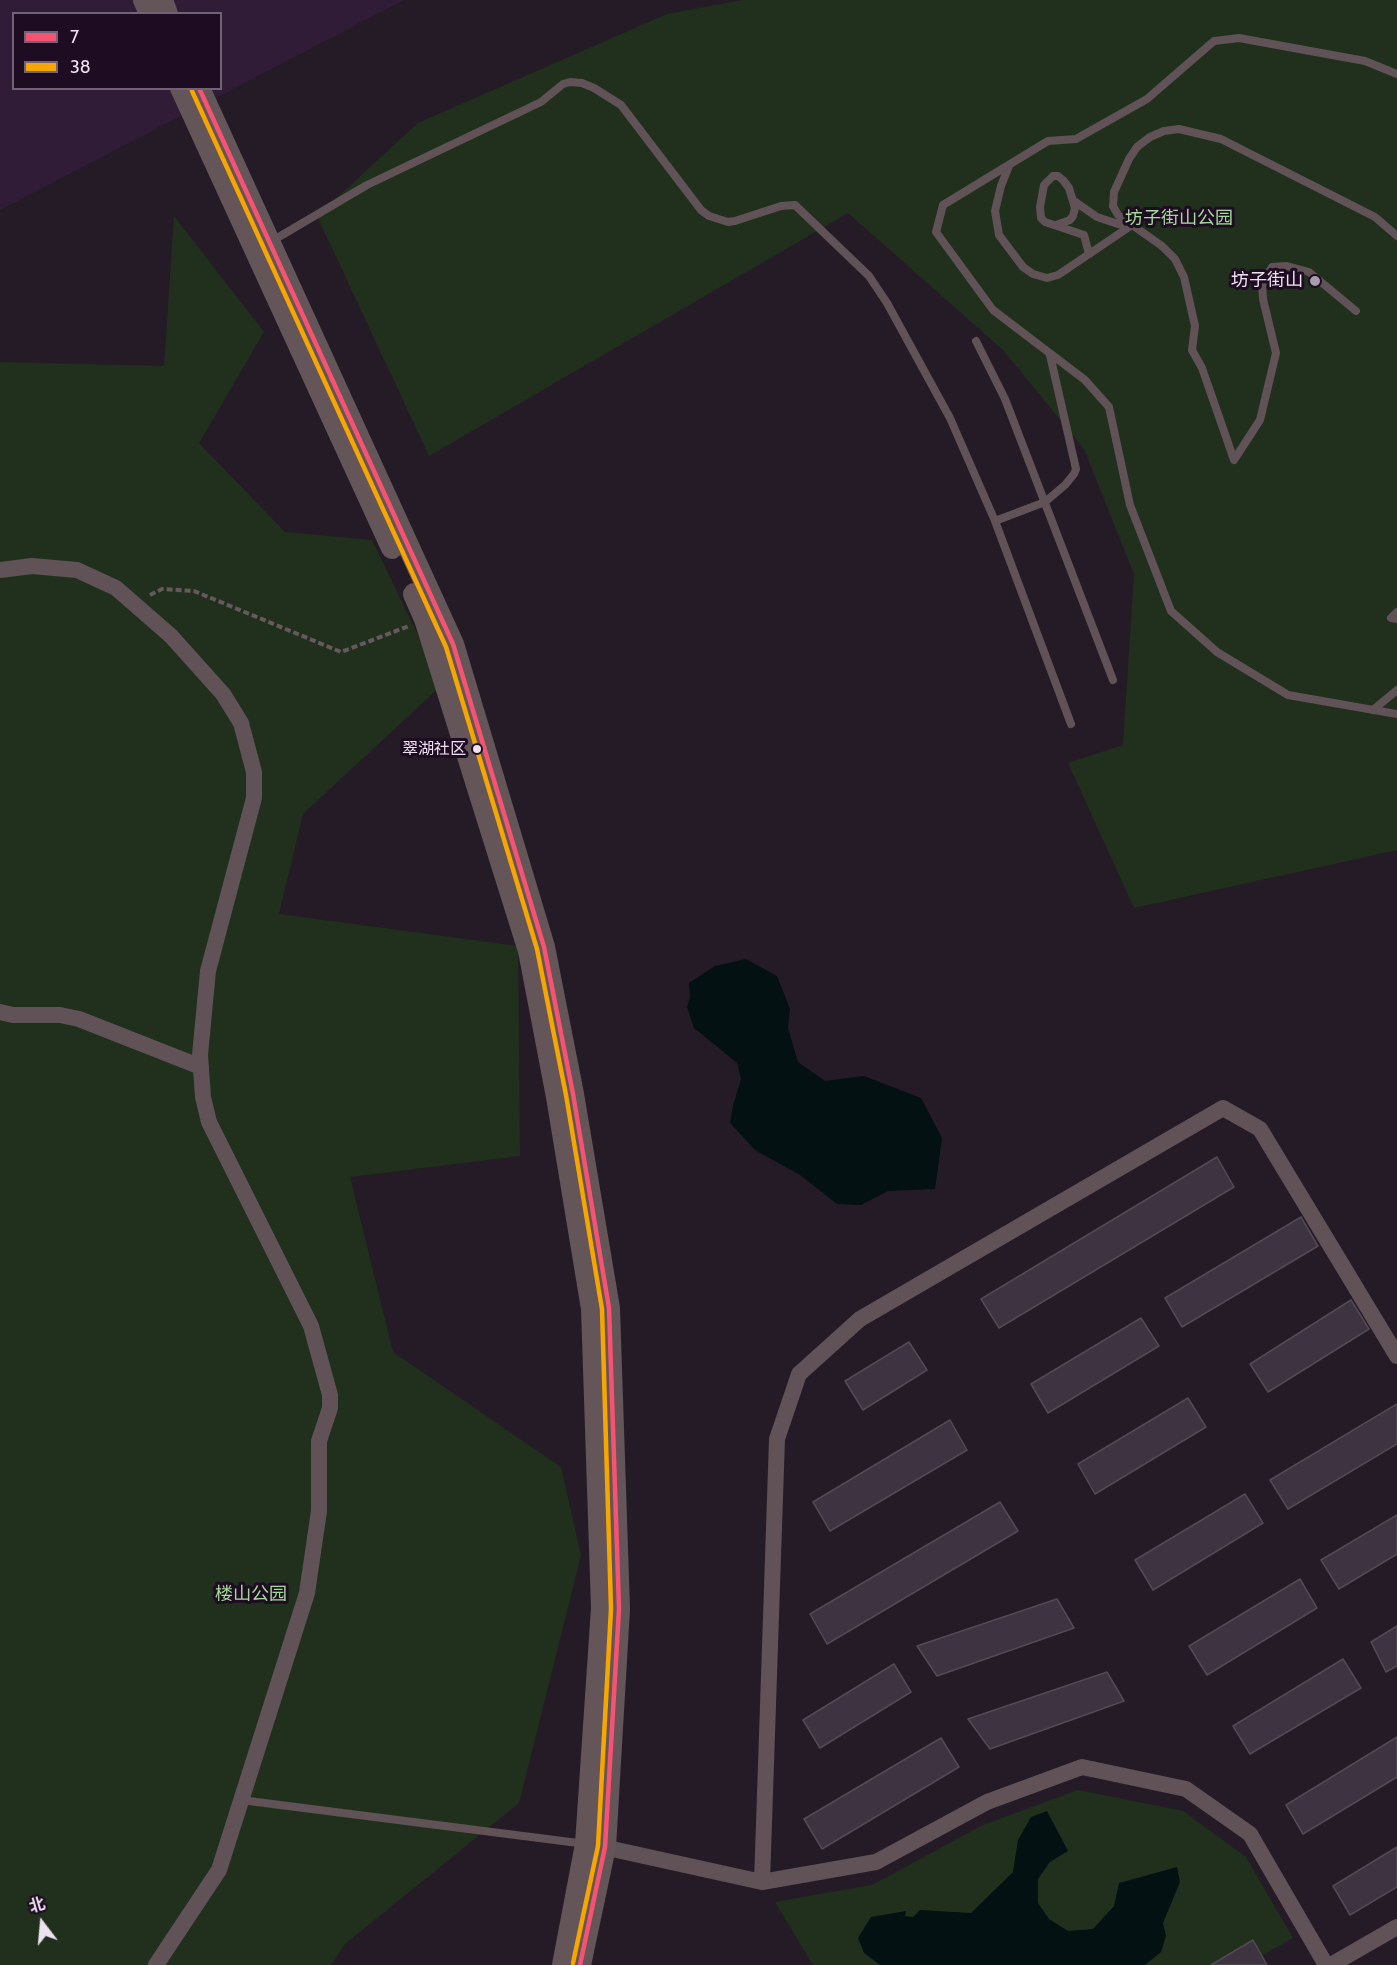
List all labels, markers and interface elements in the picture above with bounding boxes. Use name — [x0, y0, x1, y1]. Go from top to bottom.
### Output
legend — [12, 12, 222, 90]
text: 7 — [70, 26, 79, 48]
text: 38 — [70, 56, 91, 78]
park label: 坊子街山公园 — [1125, 208, 1233, 230]
place label: 坊子街山 — [1231, 270, 1303, 292]
marker: 坊子街山 — [1308, 274, 1322, 288]
place label: 翠湖社区 — [402, 739, 466, 759]
marker: 翠湖社区 — [471, 743, 483, 755]
park label: 楼山公园 — [215, 1584, 287, 1606]
north arrow — [12, 1893, 72, 1953]
text: 北 — [27, 1894, 47, 1917]

